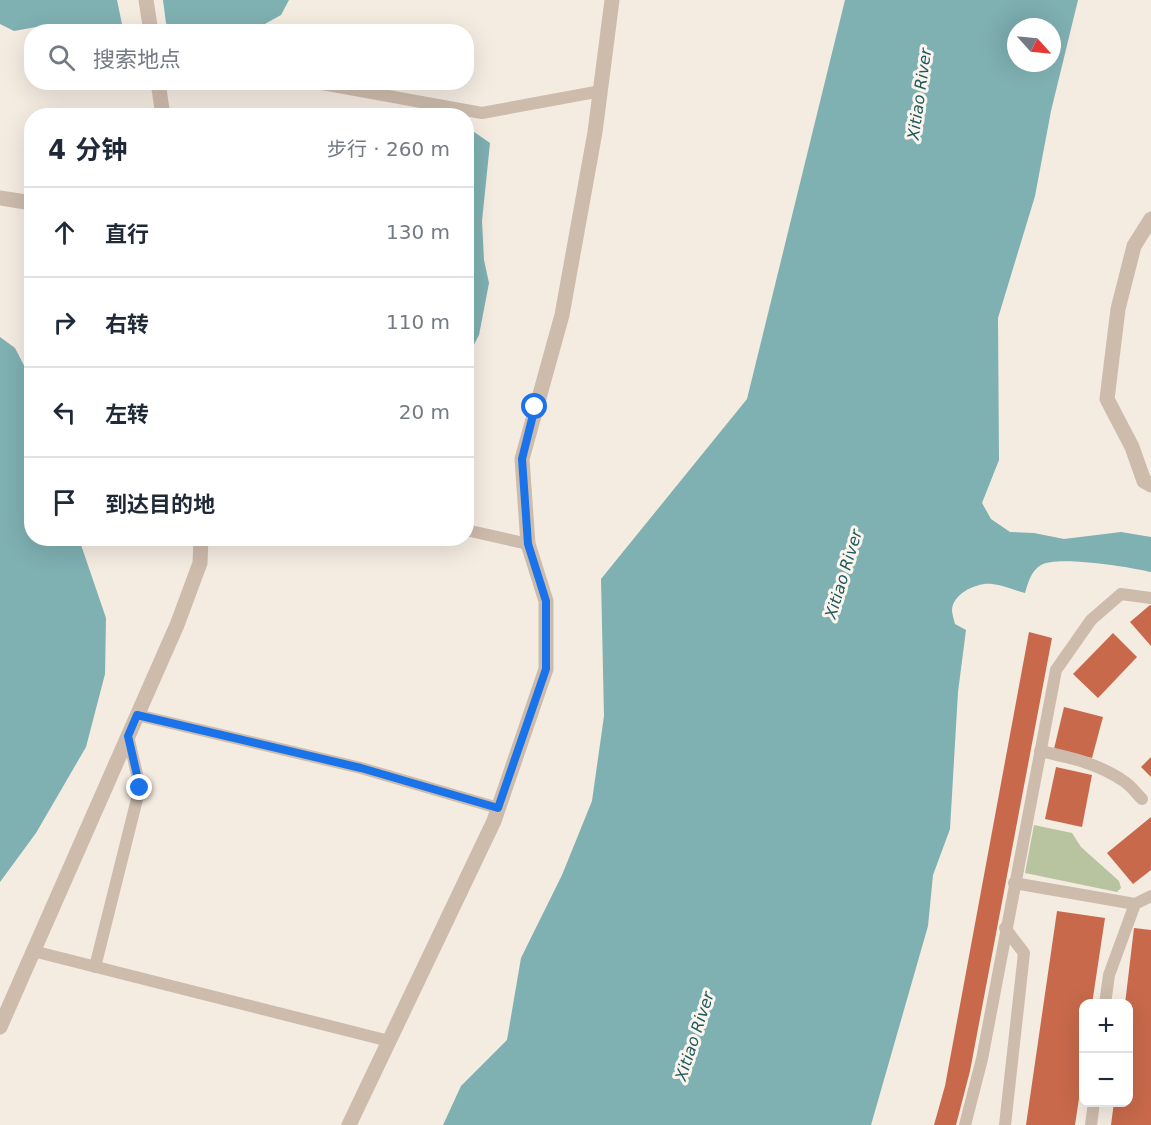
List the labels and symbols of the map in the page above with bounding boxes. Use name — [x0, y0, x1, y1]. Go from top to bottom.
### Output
north arrow — [1007, 18, 1061, 72]
water label: Xitiao River — [904, 46, 936, 142]
route start — [521, 393, 547, 419]
water label: Xitiao River — [821, 526, 866, 622]
route end — [126, 774, 152, 800]
water label: Xitiao River — [671, 988, 718, 1084]

